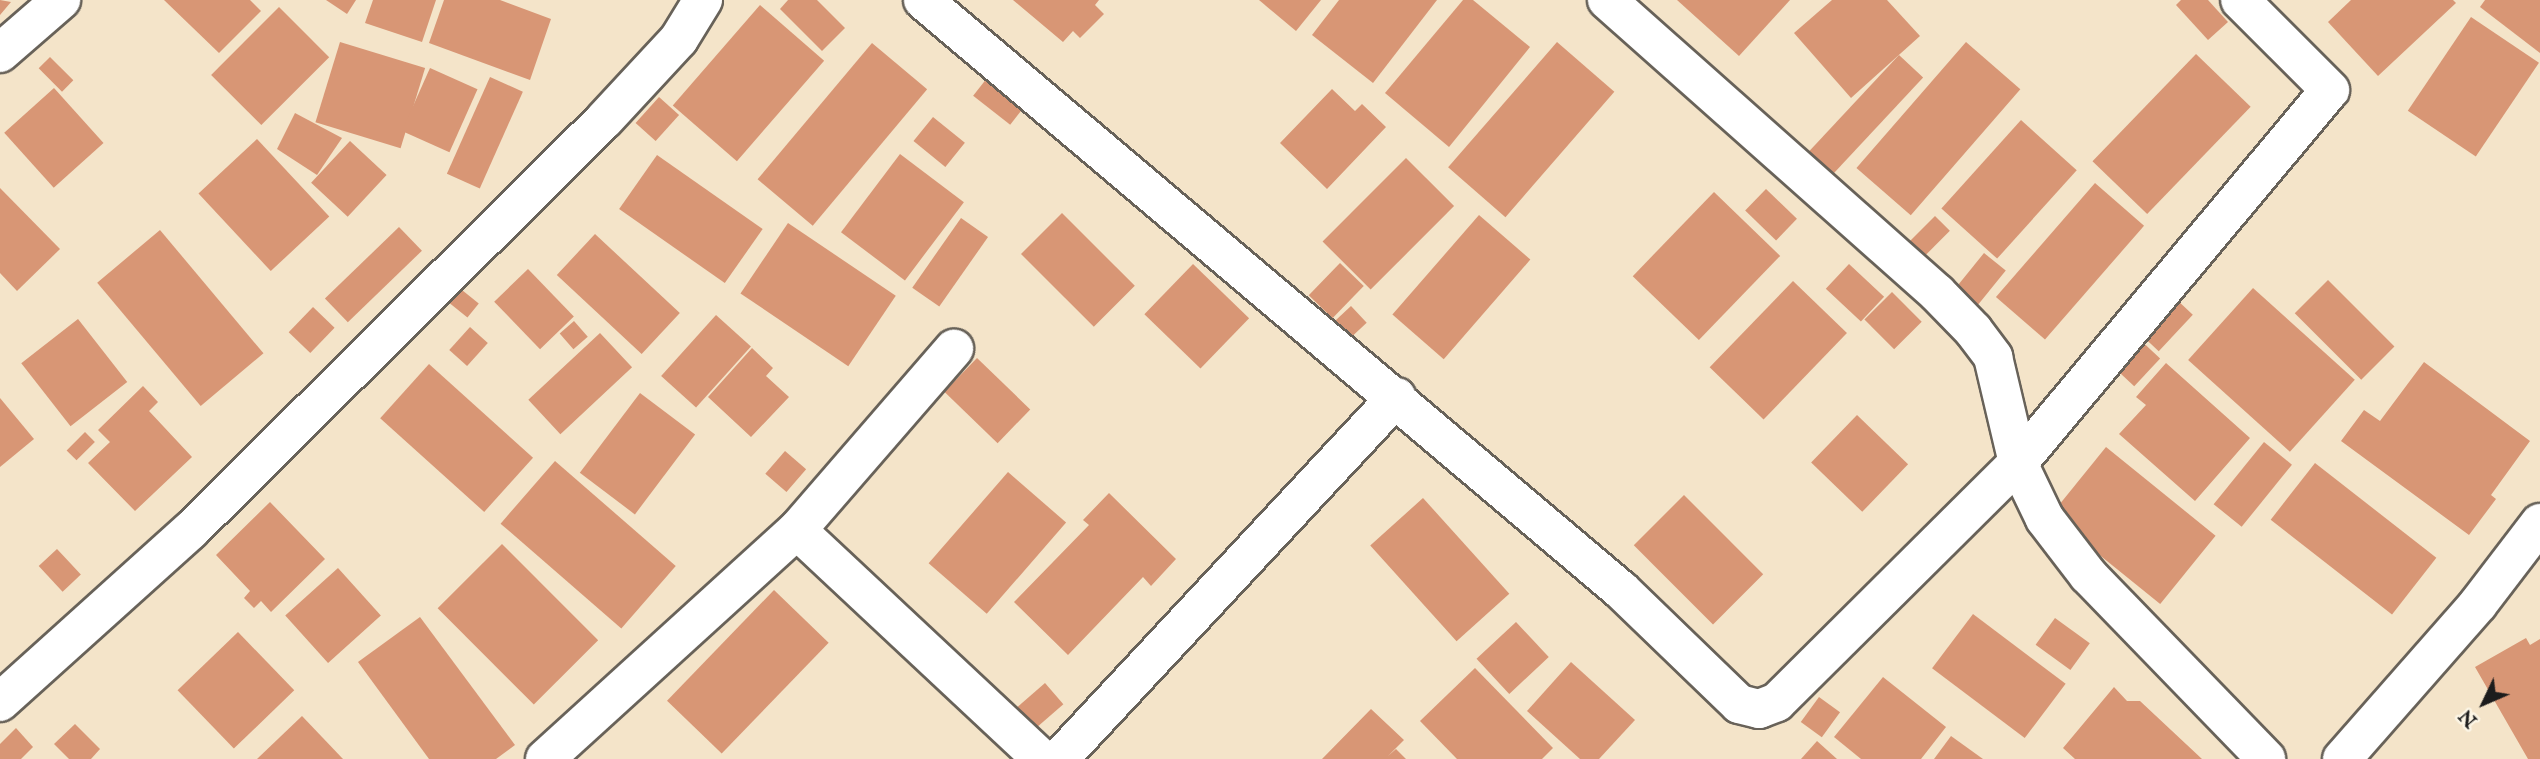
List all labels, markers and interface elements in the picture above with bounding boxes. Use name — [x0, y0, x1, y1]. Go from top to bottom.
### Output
north arrow — [2449, 668, 2519, 738]
text: N — [2455, 703, 2483, 732]

